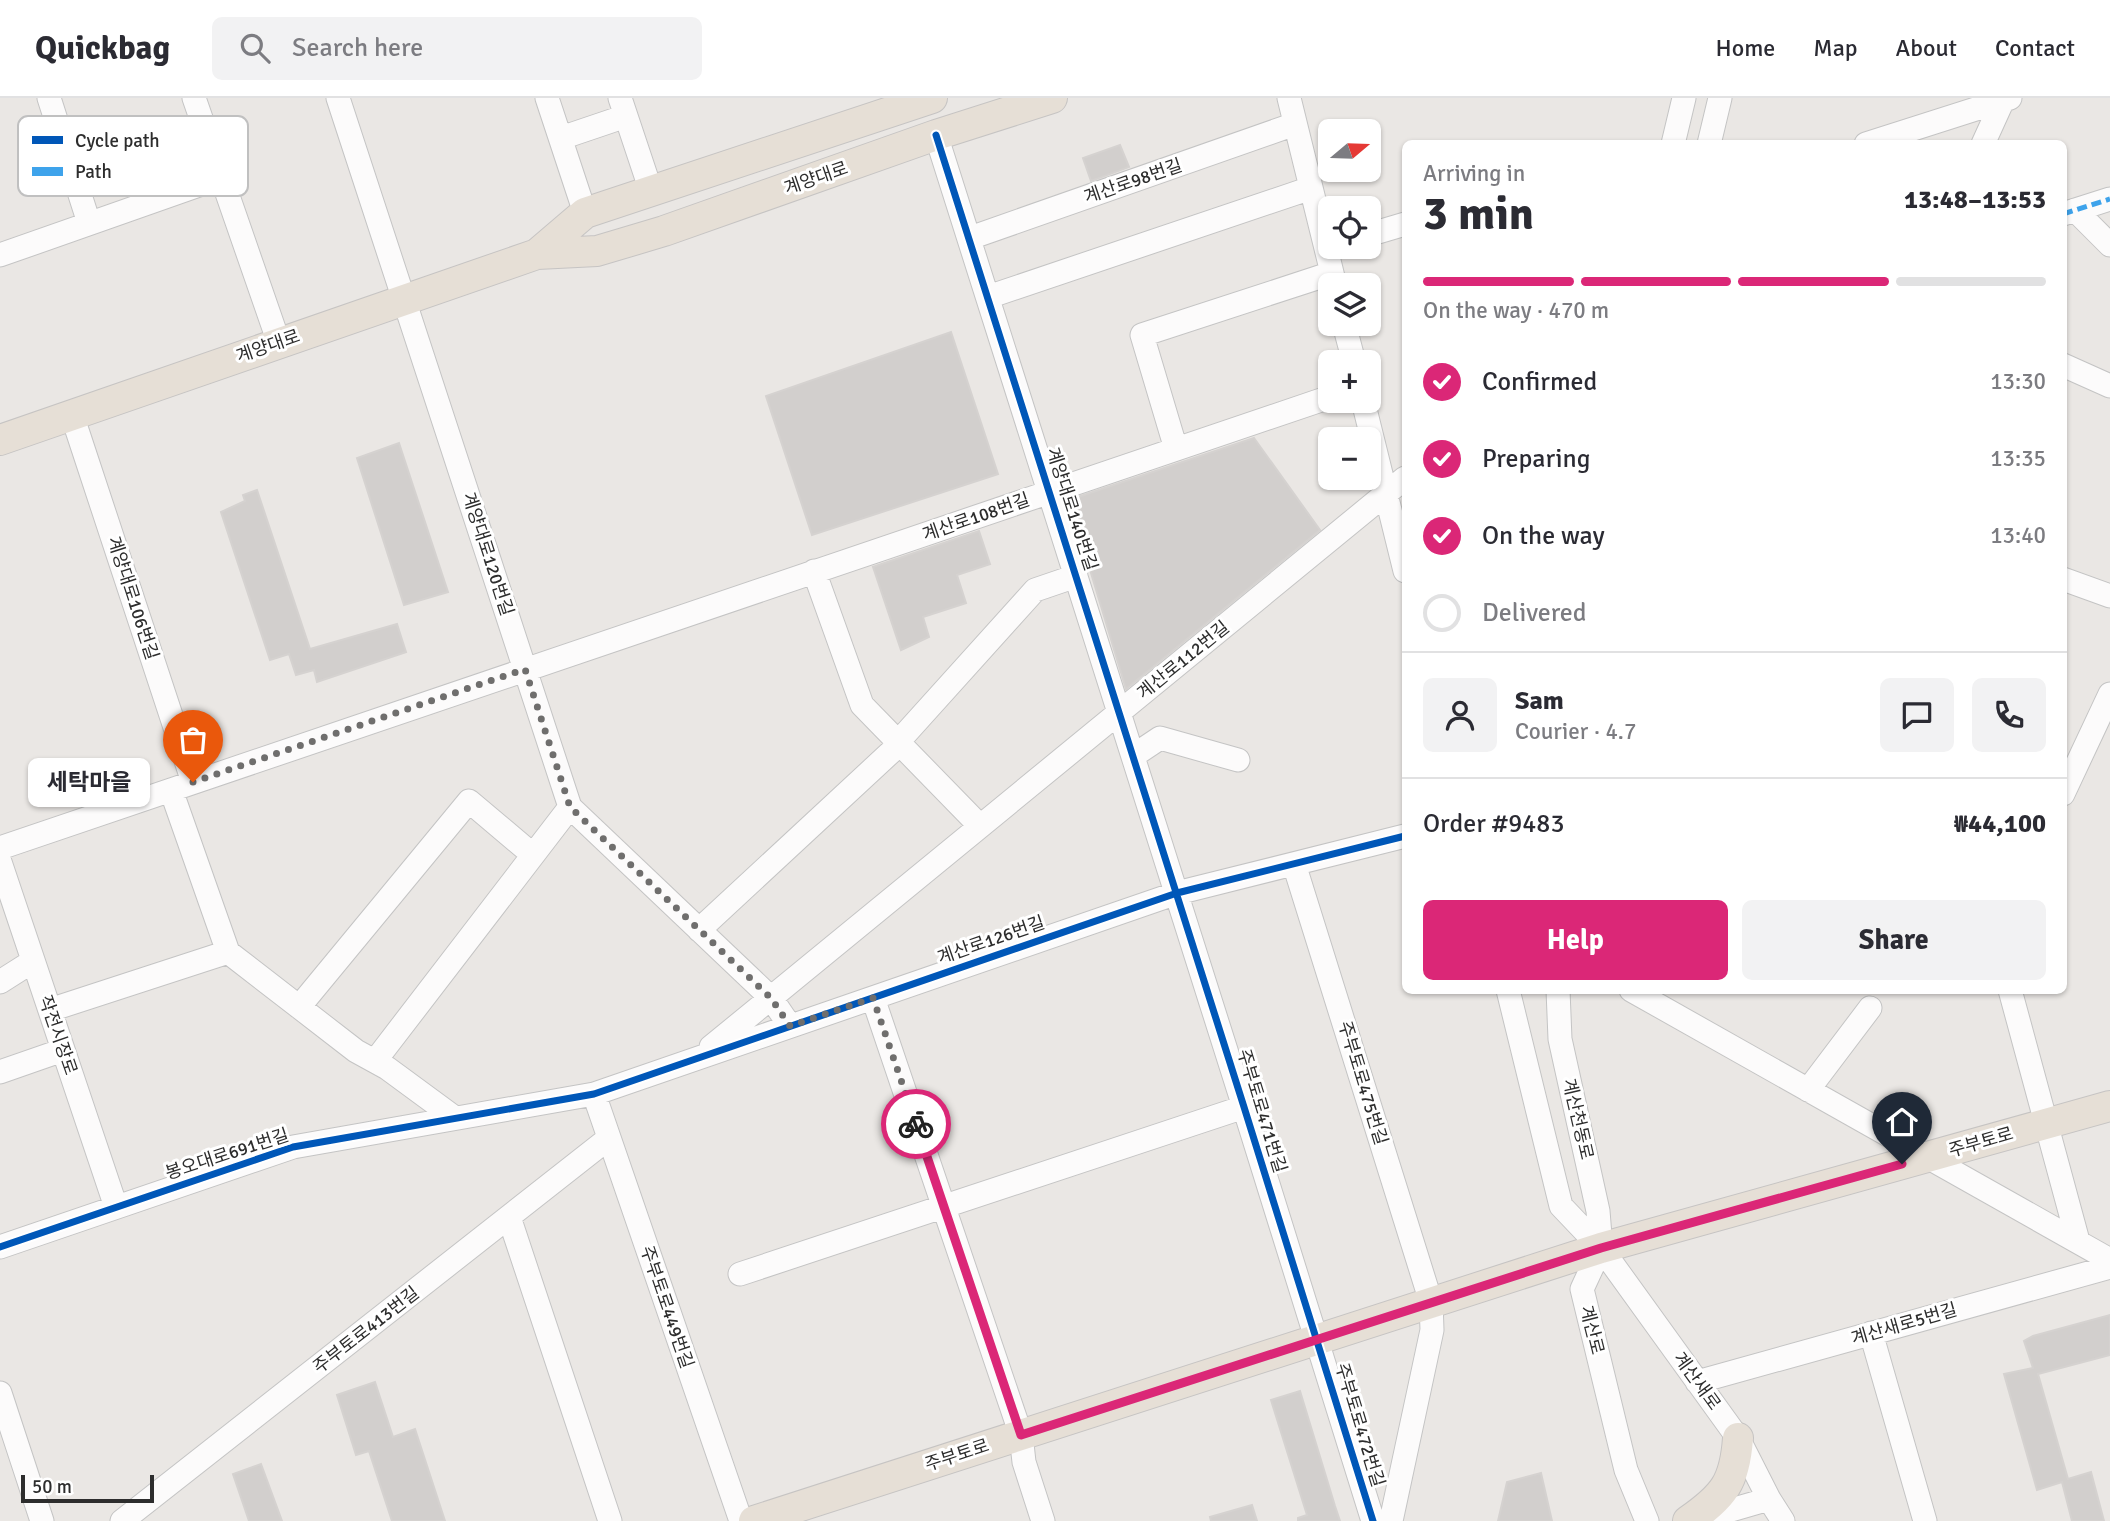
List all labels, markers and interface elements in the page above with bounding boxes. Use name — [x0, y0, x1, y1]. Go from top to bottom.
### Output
search box — [212, 17, 702, 80]
text: Quickbag — [35, 28, 170, 69]
icon: search — [236, 29, 274, 67]
text: Search here — [292, 32, 423, 64]
text: Home — [1715, 33, 1775, 63]
text: Map — [1813, 33, 1858, 63]
text: About — [1896, 33, 1957, 63]
text: Contact — [1995, 33, 2075, 63]
legend — [18, 116, 248, 196]
north arrow — [1318, 119, 1381, 182]
map controls — [1318, 119, 1381, 490]
text: Cycle path — [75, 129, 160, 153]
street label: 계산로98번길 — [1081, 154, 1185, 208]
street label: 계양대로 — [781, 157, 851, 199]
text: Arriving in — [1423, 159, 1525, 188]
text: Path — [75, 160, 112, 184]
text: 13:48–13:53 — [1904, 184, 2046, 216]
text: 3 min — [1423, 186, 1534, 242]
button: locate — [1318, 196, 1381, 259]
button: layers — [1318, 273, 1381, 336]
text: On the way · 470 m — [1423, 296, 1609, 325]
street label: 계양대로 — [233, 325, 303, 367]
button: + — [1318, 350, 1381, 413]
icon: check — [1423, 363, 1461, 401]
text: Confirmed — [1482, 366, 1597, 398]
text: 13:30 — [1990, 367, 2046, 396]
button: − — [1318, 427, 1381, 490]
icon: check — [1423, 440, 1461, 478]
text: Preparing — [1482, 443, 1590, 475]
street label: 계양대로140번길 — [1042, 444, 1102, 574]
text: 13:35 — [1990, 444, 2046, 473]
street label: 계산로108번길 — [919, 488, 1033, 546]
street label: 계양대로120번길 — [458, 489, 518, 619]
icon: check — [1423, 517, 1461, 555]
text: On the way — [1482, 520, 1605, 552]
text: 13:40 — [1990, 521, 2046, 550]
street label: 계양대로106번길 — [103, 533, 163, 663]
text: Delivered — [1482, 597, 1587, 629]
street label: 계산로112번길 — [1133, 616, 1233, 704]
button: person — [1423, 678, 1497, 752]
button: chat — [1880, 678, 1954, 752]
button: phone — [1972, 678, 2046, 752]
text: Sam — [1515, 685, 1564, 717]
pin — [163, 710, 223, 782]
text: Courier · 4.7 — [1515, 717, 1636, 746]
icon: bag — [174, 721, 212, 759]
callout: 세탁마을 — [29, 758, 151, 806]
text: 세탁마을 — [47, 768, 131, 797]
text: Order #9483 — [1423, 808, 1564, 840]
text: ₩44,100 — [1954, 808, 2046, 840]
button: Help — [1423, 900, 1728, 980]
button: Share — [1742, 900, 2046, 980]
street label: 계산로126번길 — [934, 911, 1048, 969]
street label: 작전시장로 — [34, 992, 82, 1078]
street label: 주부토로475번길 — [1334, 1018, 1392, 1148]
street label: 주부토로471번길 — [1233, 1046, 1291, 1176]
street label: 계산천동로 — [1558, 1076, 1598, 1162]
courier — [881, 1089, 951, 1159]
pin — [1872, 1092, 1932, 1164]
icon: home — [1883, 1103, 1921, 1141]
icon: bike — [897, 1105, 935, 1143]
street label: 주부토로 — [1946, 1122, 2016, 1162]
street label: 봉오대로691번길 — [162, 1124, 292, 1184]
street label: 주부토로449번길 — [636, 1243, 698, 1371]
street label: 주부토로413번길 — [309, 1282, 423, 1378]
street label: 계산새로5번길 — [1849, 1298, 1959, 1350]
street label: 계산로 — [1575, 1303, 1609, 1357]
street label: 계산새로 — [1669, 1348, 1725, 1414]
street label: 주부토로472번길 — [1331, 1360, 1389, 1490]
street label: 주부토로 — [922, 1434, 992, 1476]
scale bar — [21, 1472, 154, 1504]
text: 50 m — [32, 1475, 72, 1499]

